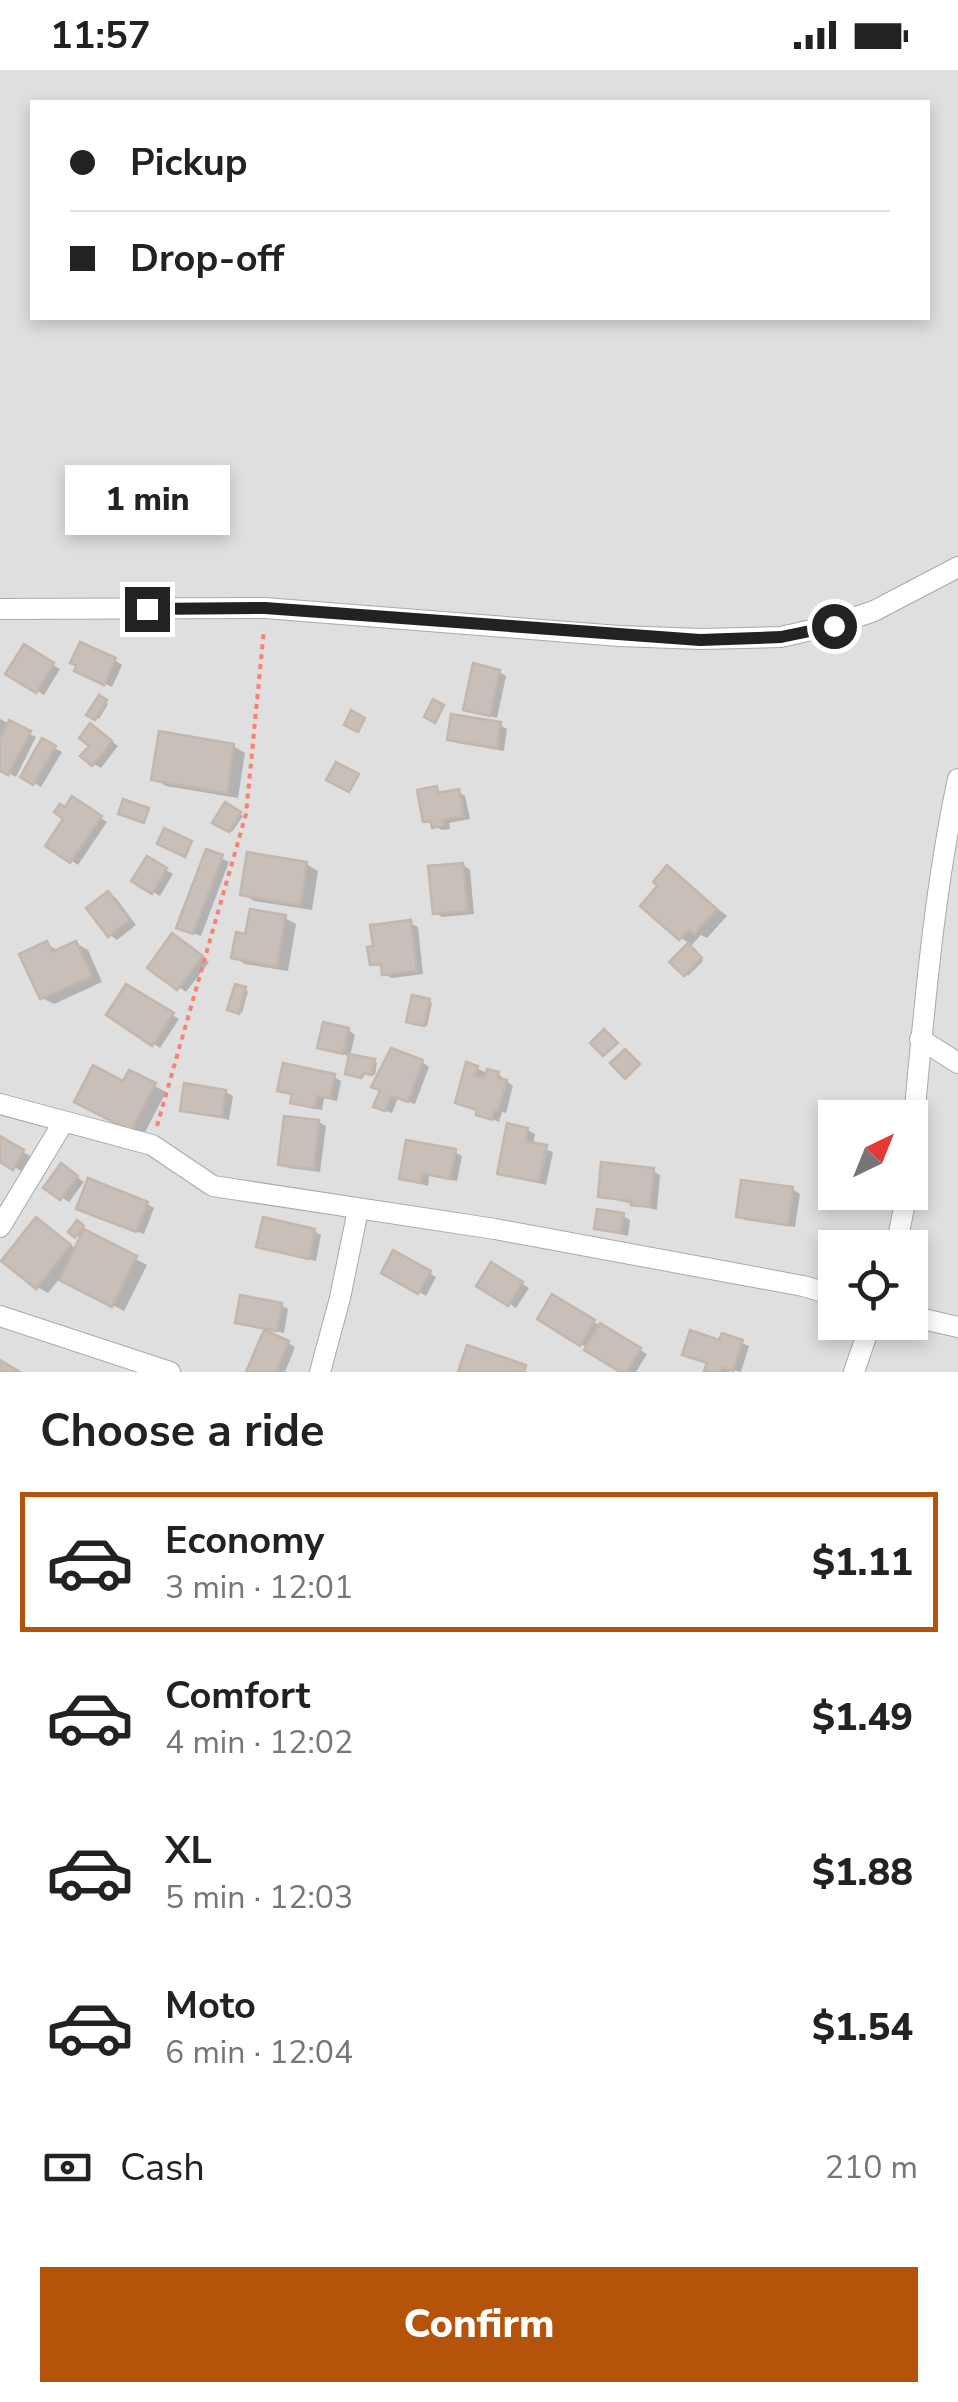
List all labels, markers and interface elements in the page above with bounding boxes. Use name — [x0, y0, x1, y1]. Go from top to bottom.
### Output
text: 11:57 — [50, 10, 151, 61]
text: Pickup — [130, 137, 248, 188]
text: Drop-off — [130, 233, 284, 284]
callout: 1 min — [64, 464, 230, 534]
text: 1 min — [105, 478, 190, 521]
route end — [125, 587, 170, 632]
route start — [812, 604, 857, 649]
north arrow — [818, 1100, 928, 1210]
map controls — [818, 1100, 928, 1340]
button: locate — [818, 1230, 928, 1340]
text: Choose a ride — [40, 1401, 325, 1462]
text: Economy — [165, 1515, 324, 1566]
icon: car — [45, 1517, 135, 1607]
text: $1.11 — [812, 1537, 913, 1588]
text: 3 min · 12:01 — [165, 1566, 353, 1609]
text: Comfort — [165, 1670, 310, 1721]
icon: car — [45, 1672, 135, 1762]
text: $1.49 — [812, 1692, 913, 1743]
text: 4 min · 12:02 — [165, 1721, 353, 1764]
text: XL — [165, 1825, 212, 1876]
icon: car — [45, 1827, 135, 1917]
text: $1.88 — [812, 1847, 913, 1898]
text: 5 min · 12:03 — [165, 1876, 353, 1919]
text: Moto — [165, 1980, 256, 2031]
icon: car — [45, 1982, 135, 2072]
text: $1.54 — [812, 2002, 913, 2053]
text: 6 min · 12:04 — [165, 2031, 353, 2074]
icon: cash — [40, 2140, 95, 2195]
text: Cash — [120, 2142, 205, 2193]
text: 210 m — [825, 2146, 918, 2189]
button: Confirm — [40, 2267, 918, 2382]

